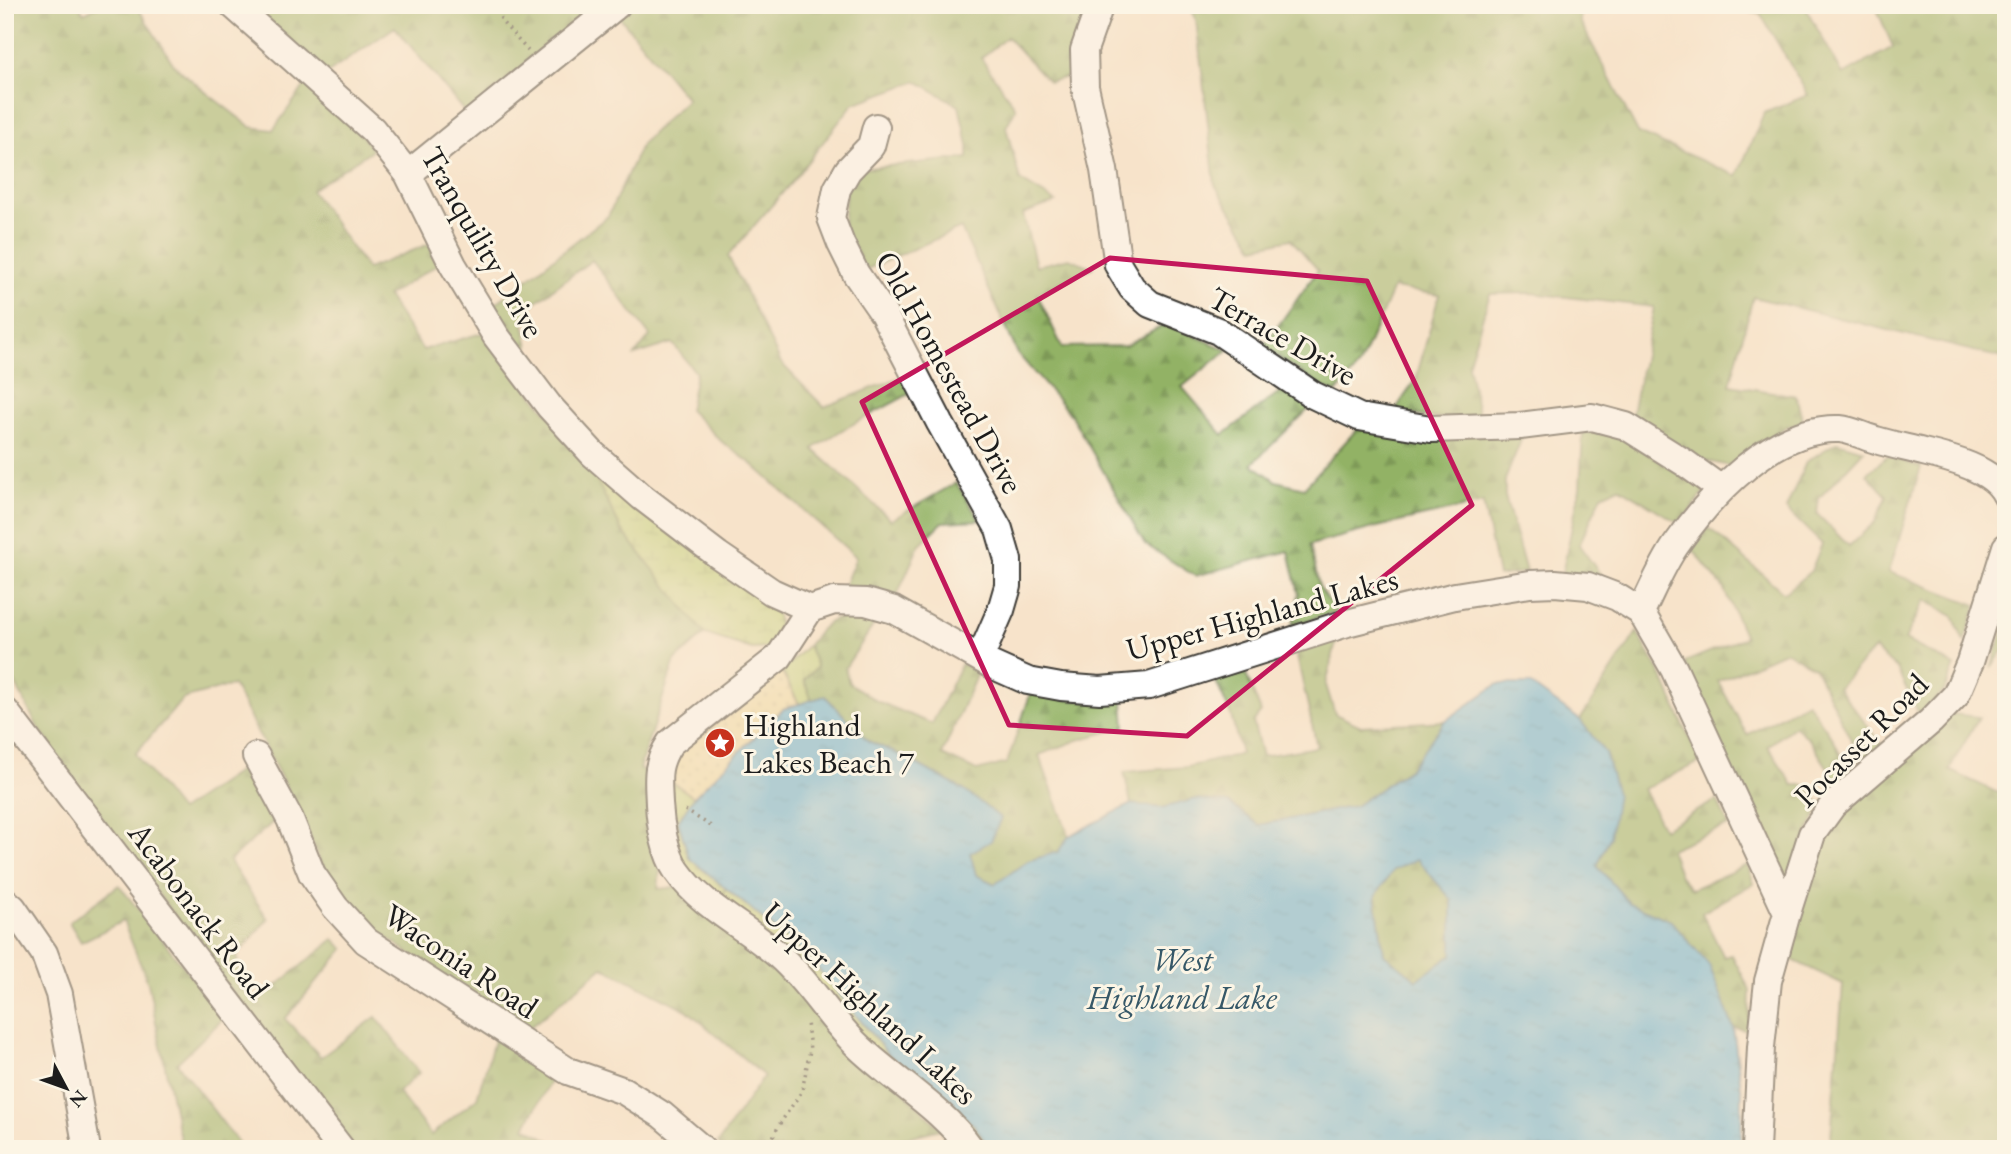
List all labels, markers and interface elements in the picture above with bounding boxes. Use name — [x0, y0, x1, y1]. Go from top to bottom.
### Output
street label: Tranquility Drive — [411, 139, 555, 345]
street label: Old Homestead Drive — [866, 244, 1034, 500]
street label: Terrace Drive — [1201, 277, 1365, 395]
street label: Upper Highland Lakes — [1121, 558, 1403, 670]
street label: Pocasset Road — [1785, 663, 1938, 816]
place label: Highland Lakes Beach 7 — [743, 704, 915, 783]
place icon: Highland Lakes Beach 7 — [703, 726, 737, 760]
street label: Acabonack Road — [118, 812, 280, 1007]
street label: Upper Highland Lakes — [753, 892, 987, 1114]
street label: Waconia Road — [375, 894, 547, 1029]
water label: West Highland Lake — [1086, 938, 1278, 1019]
north arrow — [32, 1052, 102, 1122]
text: N — [64, 1085, 93, 1113]

